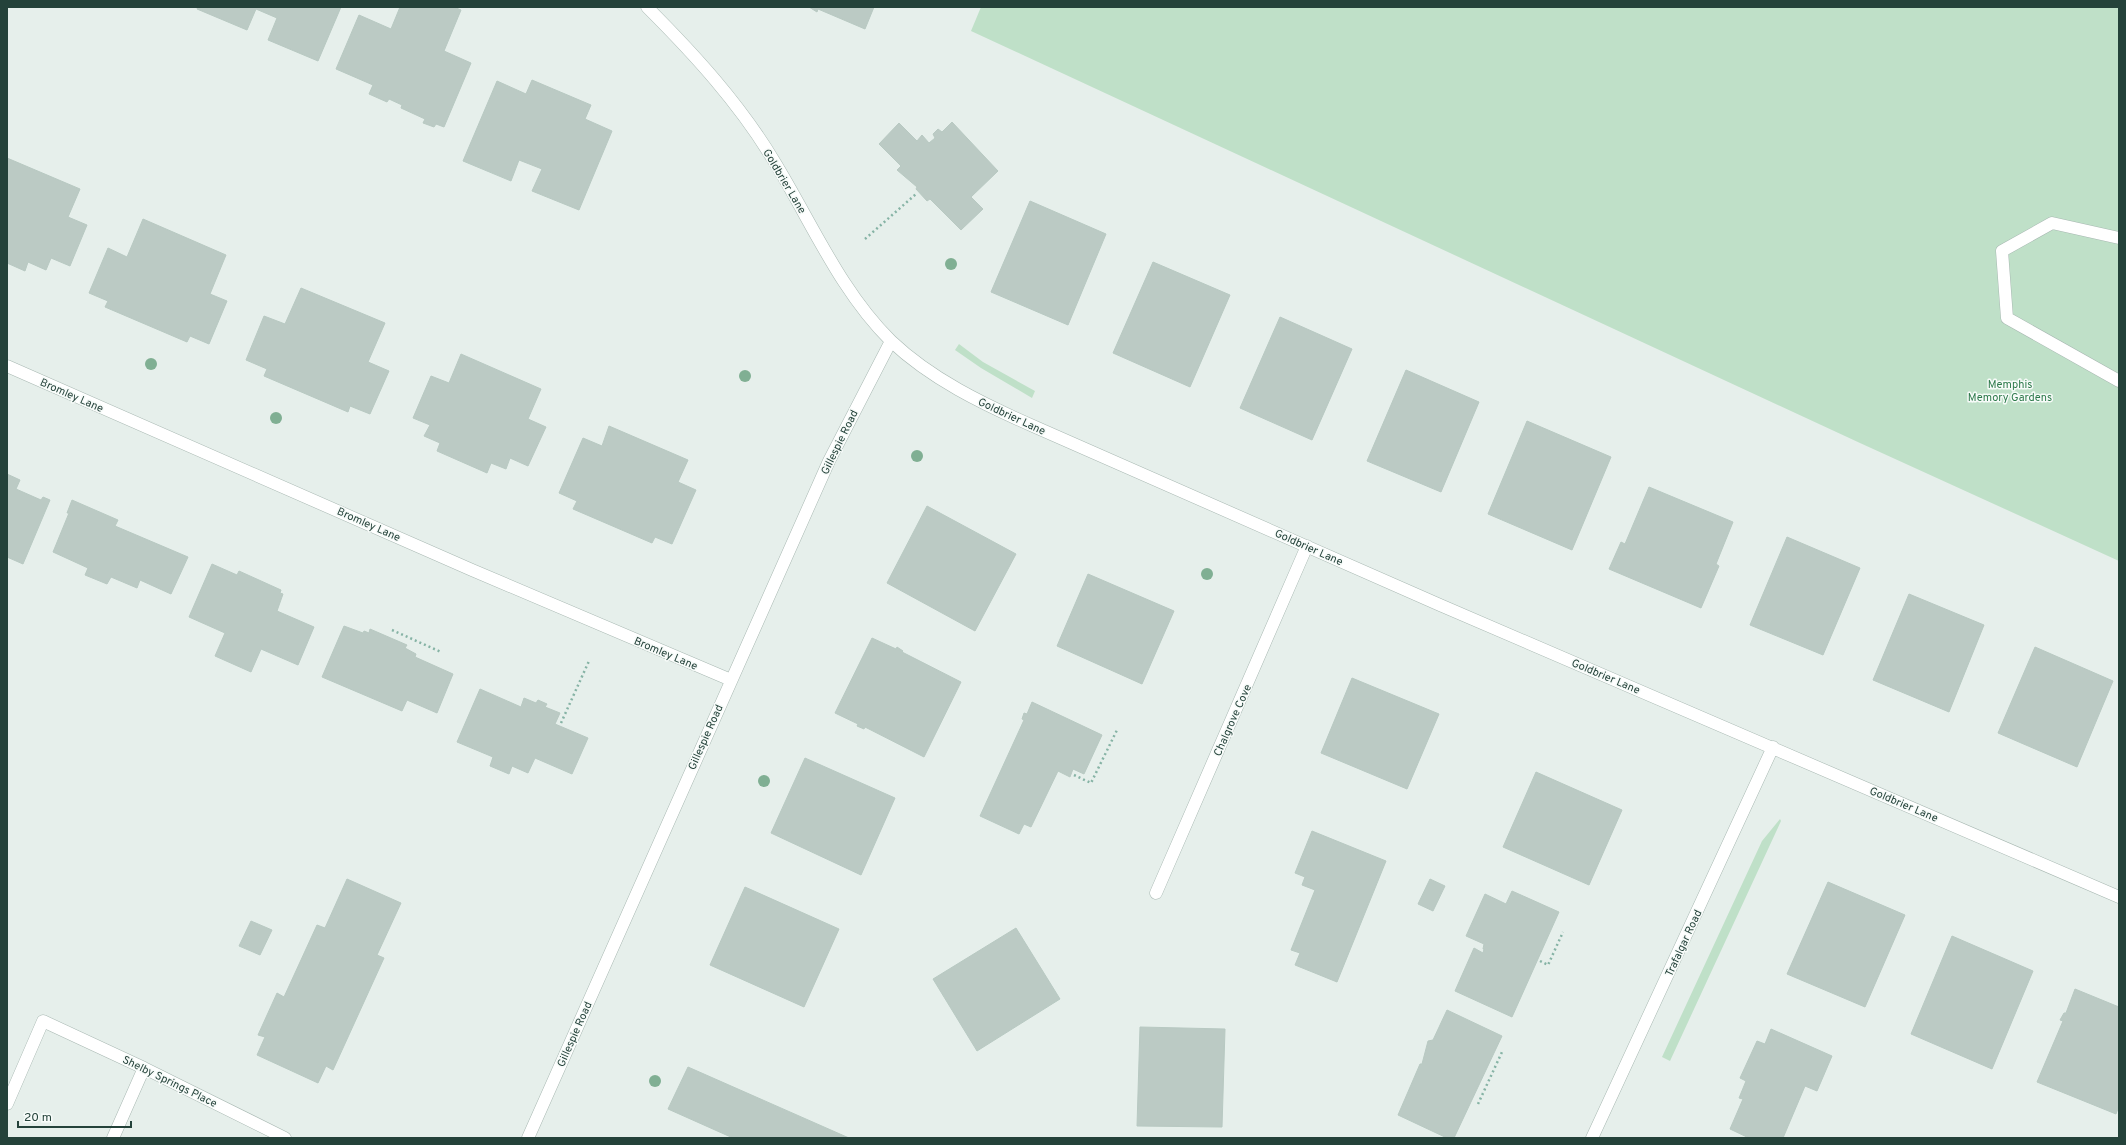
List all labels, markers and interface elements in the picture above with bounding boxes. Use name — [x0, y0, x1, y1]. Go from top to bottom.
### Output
street label: Goldbrier Lane — [759, 147, 809, 217]
street label: Bromley Lane — [38, 376, 106, 416]
park label: Memphis Memory Gardens — [1968, 378, 2052, 405]
street label: Goldbrier Lane — [975, 395, 1048, 439]
street label: Gillespie Road — [818, 408, 862, 477]
street label: Bromley Lane — [335, 505, 403, 545]
street label: Goldbrier Lane — [1272, 527, 1345, 569]
street label: Bromley Lane — [632, 634, 700, 674]
street label: Goldbrier Lane — [1569, 656, 1642, 698]
street label: Chalgrove Cove — [1211, 682, 1255, 759]
street label: Gillespie Road — [685, 703, 727, 772]
street label: Goldbrier Lane — [1867, 784, 1940, 826]
street label: Trafalgar Road — [1662, 908, 1705, 979]
street label: Gillespie Road — [554, 1000, 596, 1069]
street label: Shelby Springs Place — [120, 1053, 219, 1111]
scale bar — [18, 1103, 131, 1129]
text: 20 m — [24, 1110, 52, 1126]

